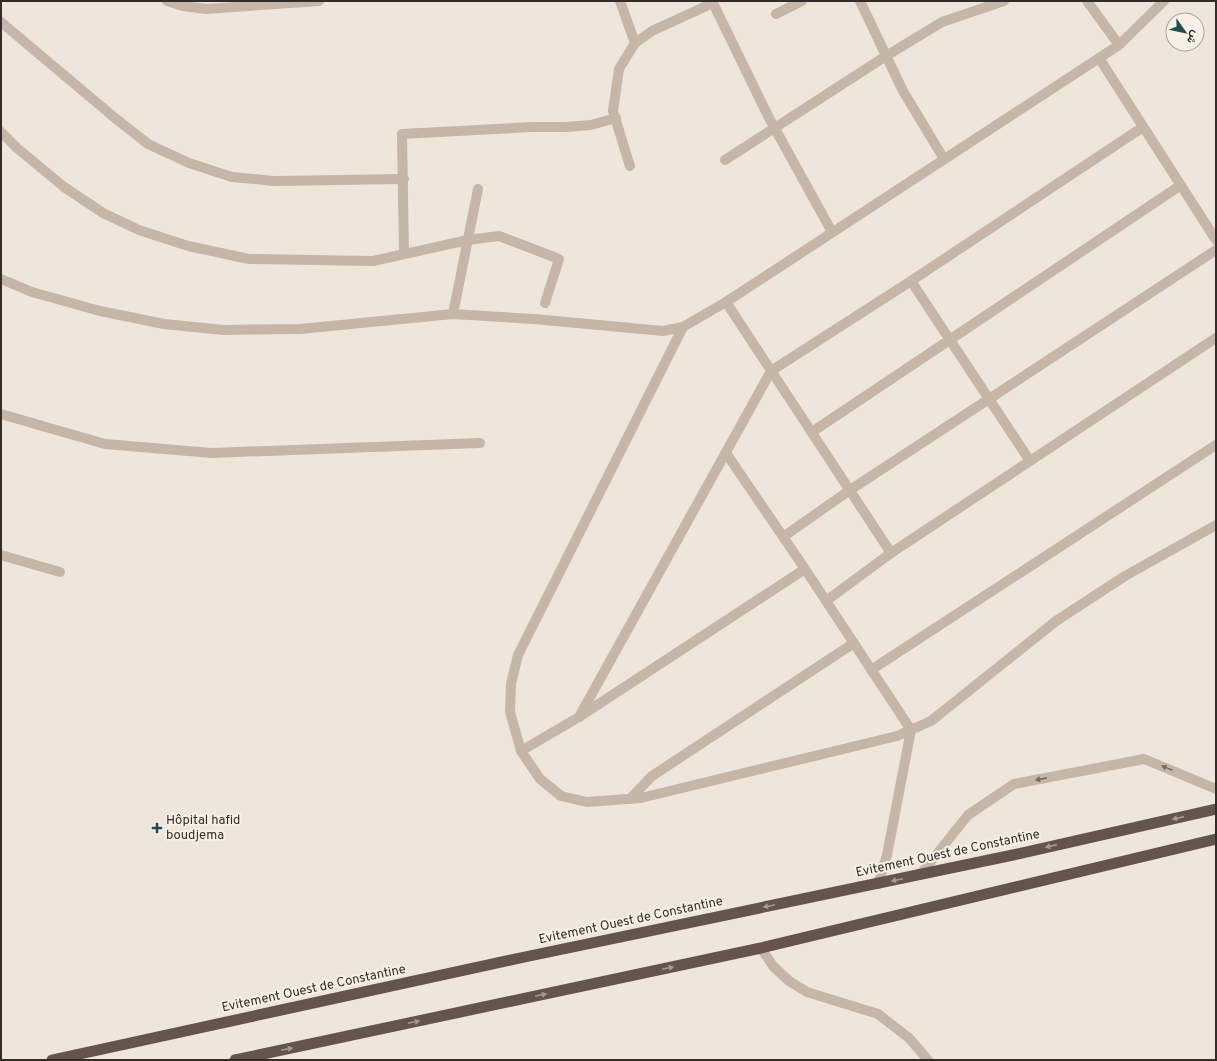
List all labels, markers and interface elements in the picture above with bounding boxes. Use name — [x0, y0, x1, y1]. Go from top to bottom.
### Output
north arrow — [1165, 12, 1205, 52]
text: ش — [1183, 28, 1202, 46]
one-way arrow — [1161, 765, 1173, 771]
one-way arrow — [1035, 776, 1047, 782]
place label: Hôpital hafid boudjema — [166, 813, 240, 844]
one-way arrow — [1172, 815, 1184, 821]
marker: Hôpital hafid boudjema — [151, 822, 163, 834]
street label: Evitement Ouest de Constantine — [855, 827, 1041, 881]
one-way arrow — [1045, 844, 1057, 850]
one-way arrow — [891, 877, 903, 883]
street label: Evitement Ouest de Constantine — [538, 894, 724, 948]
one-way arrow — [763, 904, 776, 910]
street label: Evitement Ouest de Constantine — [221, 962, 407, 1016]
one-way arrow — [662, 965, 674, 971]
one-way arrow — [535, 992, 547, 998]
one-way arrow — [408, 1019, 420, 1025]
one-way arrow — [280, 1046, 293, 1052]

